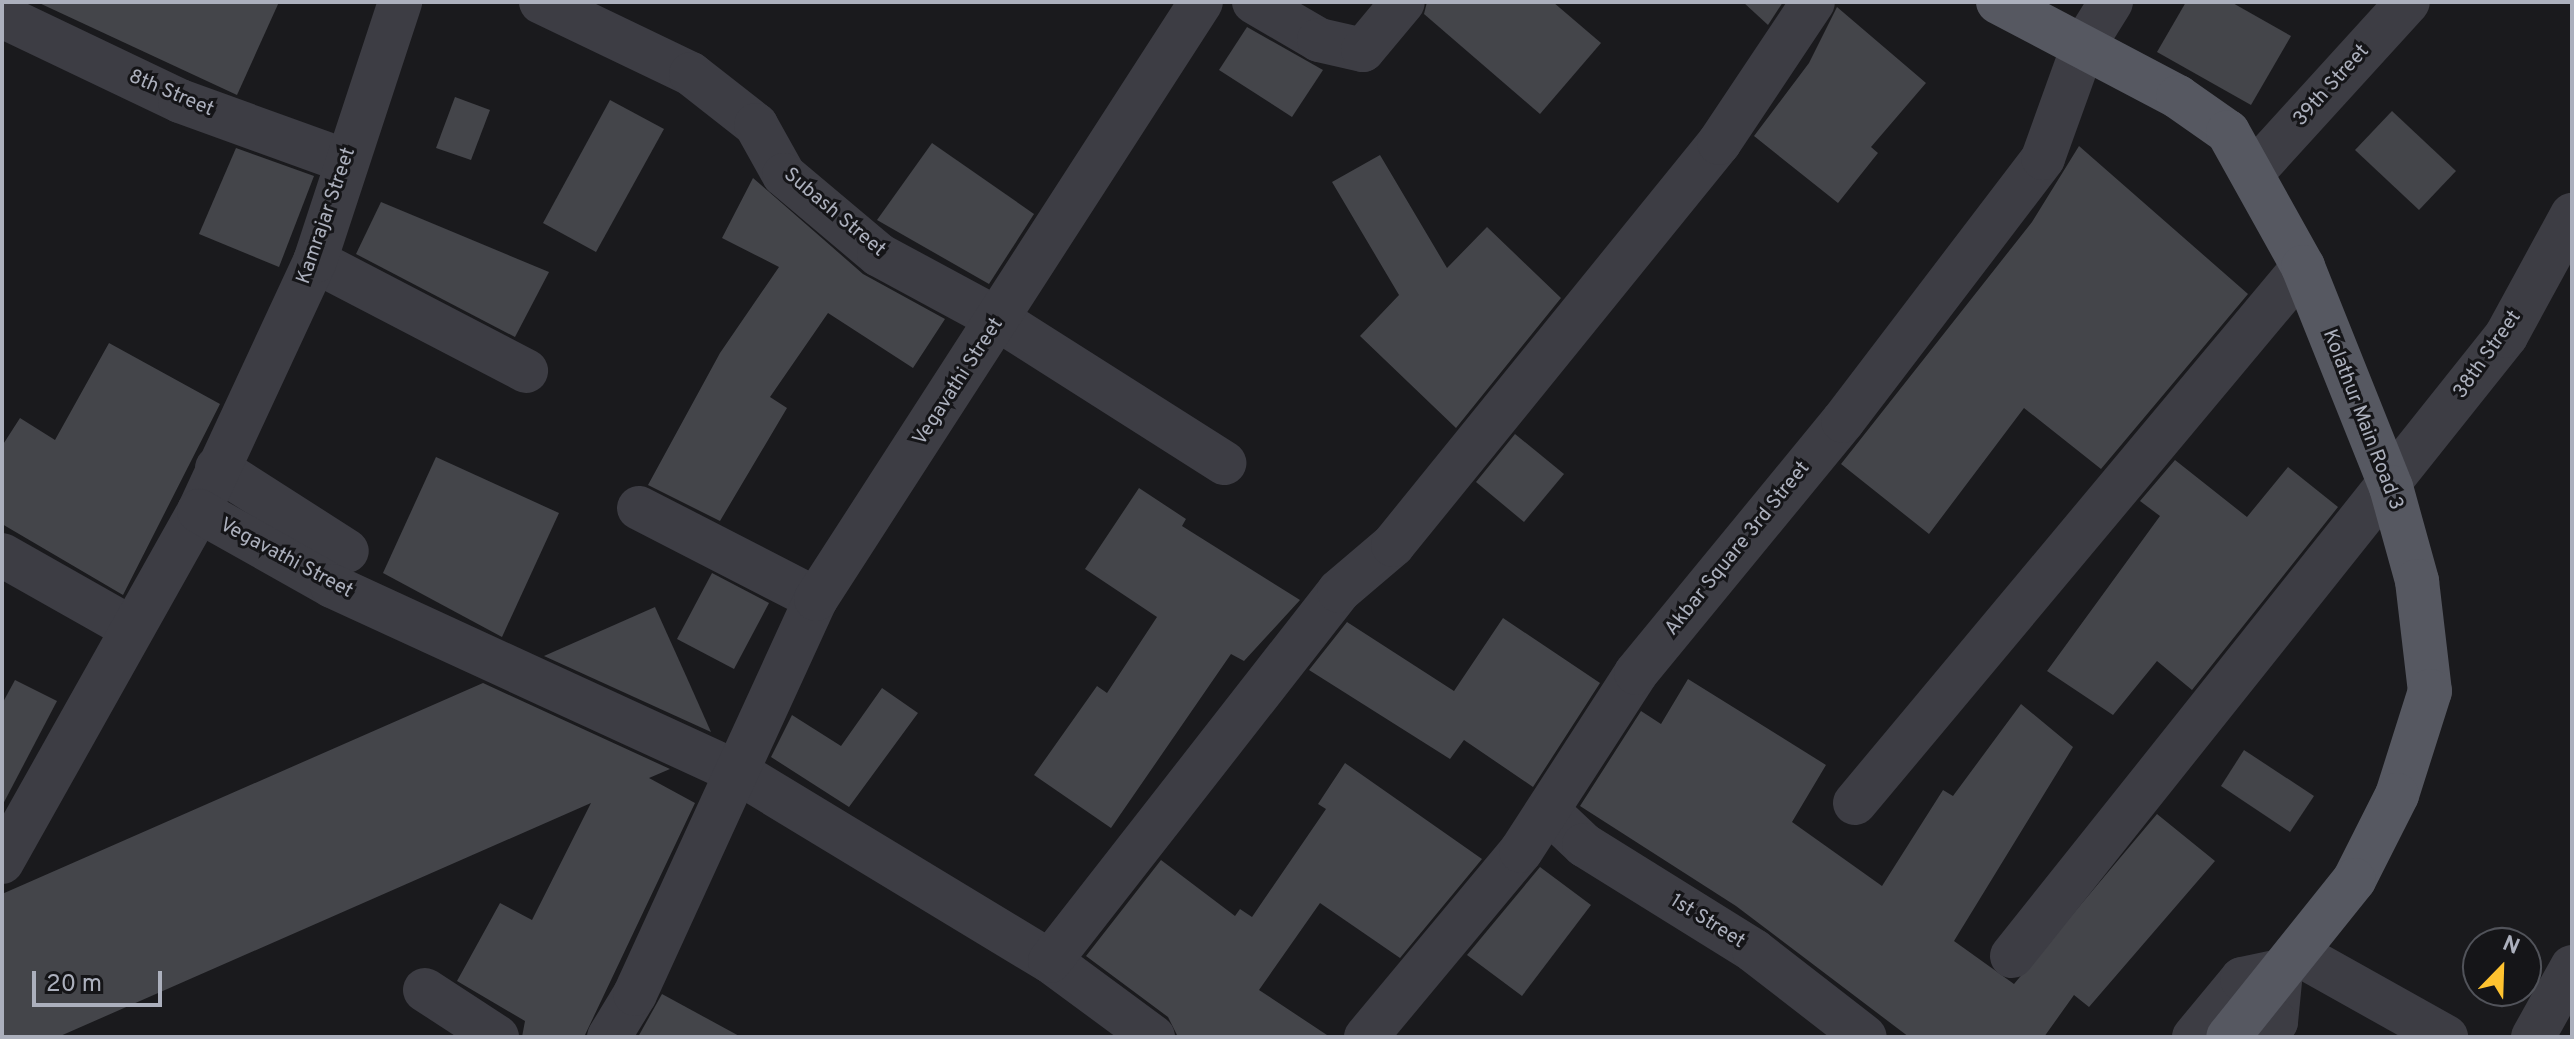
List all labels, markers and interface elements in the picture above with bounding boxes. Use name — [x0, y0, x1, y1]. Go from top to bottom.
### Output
street label: 39th Street — [2289, 40, 2375, 132]
street label: 8th Street — [125, 65, 217, 123]
street label: Kamrajar Street — [292, 145, 362, 287]
street label: Subash Street — [778, 163, 890, 263]
street label: 38th Street — [2449, 306, 2527, 404]
street label: Vegavathi Street — [909, 314, 1009, 450]
street label: Kolathur Main Road 3 — [2316, 326, 2408, 514]
street label: Akbar Square 3rd Street — [1660, 457, 1816, 641]
street label: Vegavathi Street — [215, 514, 357, 604]
street label: 1st Street — [1665, 890, 1749, 954]
north arrow — [2462, 927, 2542, 1007]
text: N — [2498, 931, 2523, 962]
scale bar — [36, 955, 166, 1005]
text: 20 m — [46, 970, 102, 1000]

